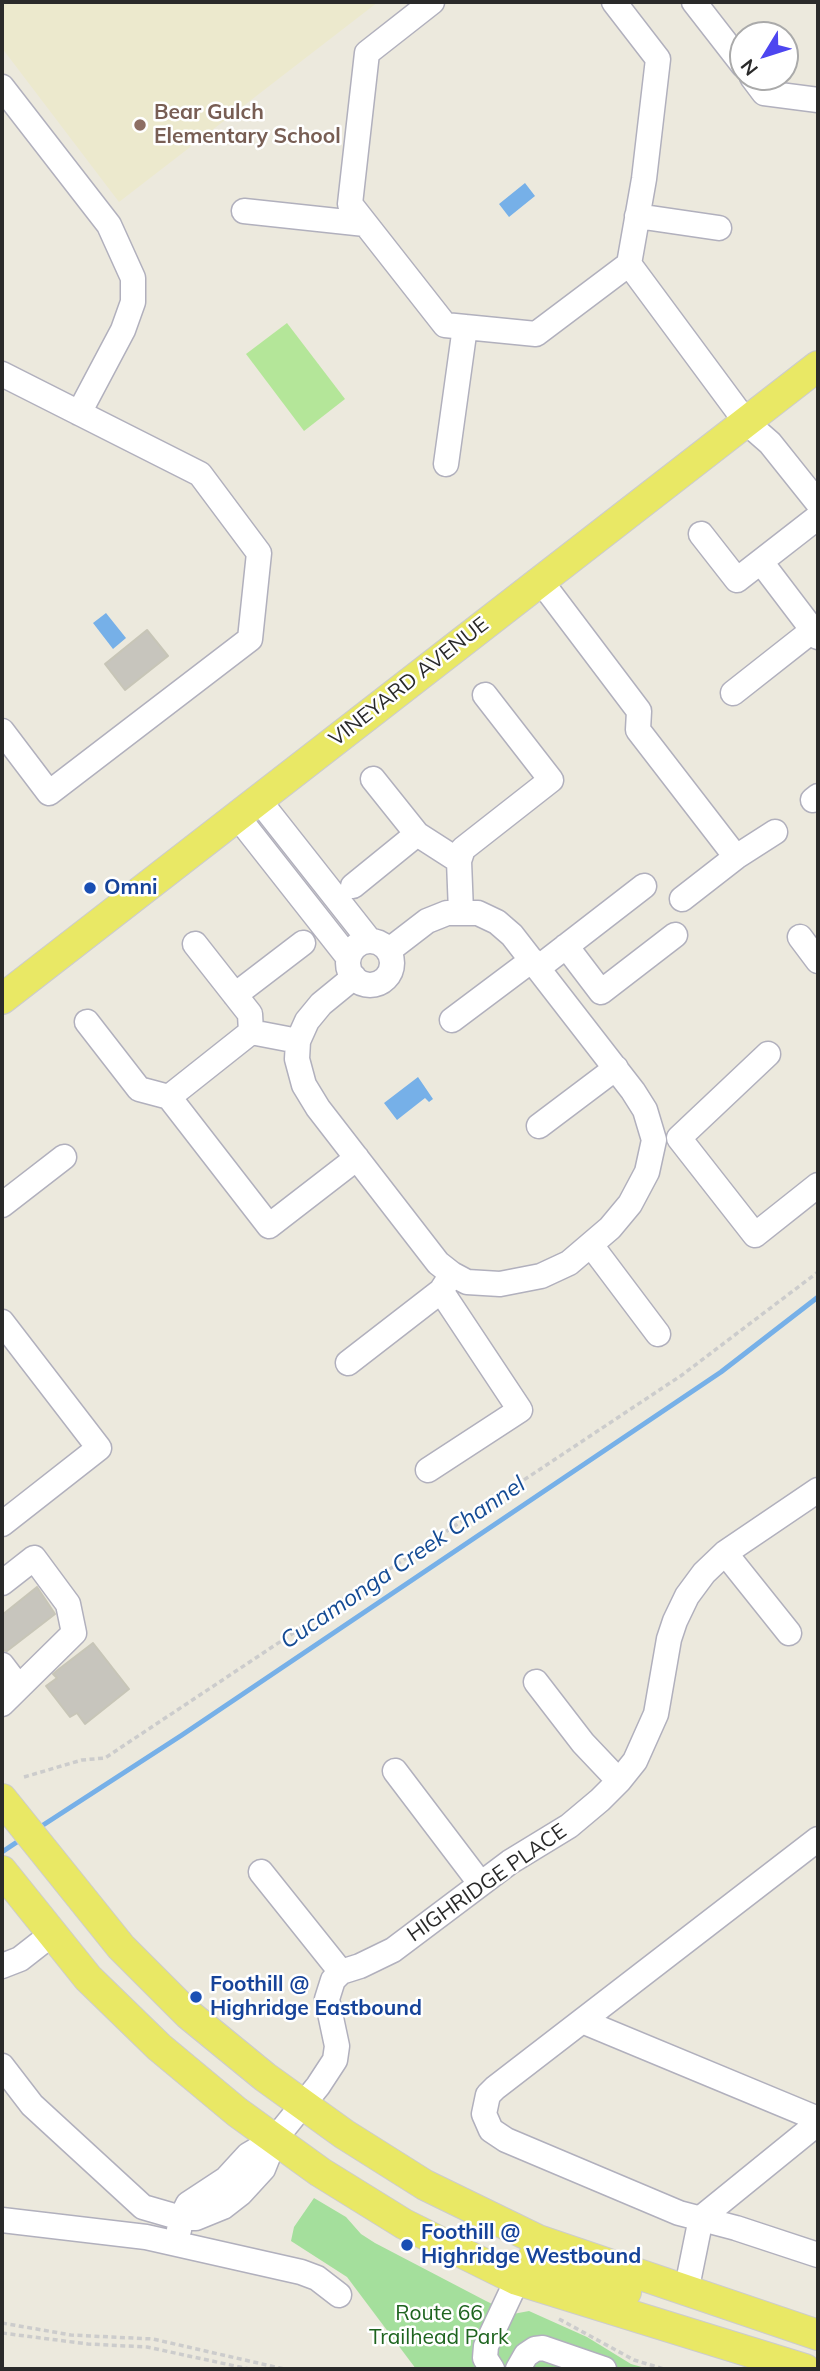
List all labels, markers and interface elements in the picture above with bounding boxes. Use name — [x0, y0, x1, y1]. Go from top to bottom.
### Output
north arrow — [729, 21, 799, 91]
text: N — [735, 55, 763, 81]
place label: Bear Gulch Elementary School — [154, 100, 341, 150]
marker: Bear Gulch Elementary School — [132, 117, 148, 133]
street label: VINEYARD AVENUE — [324, 612, 494, 752]
place label: Omni — [104, 875, 158, 901]
marker: Omni — [82, 880, 98, 896]
water label: Cucamonga Creek Channel — [275, 1471, 531, 1655]
street label: HIGHRIDGE PLACE — [403, 1819, 571, 1947]
place label: Foothill @ Highridge Eastbound — [210, 1972, 422, 2022]
marker: Foothill @ Highridge Eastbound — [188, 1989, 204, 2005]
place label: Foothill @ Highridge Westbound — [421, 2220, 641, 2270]
marker: Foothill @ Highridge Westbound — [399, 2237, 415, 2253]
park label: Route 66 Trailhead Park — [369, 2301, 509, 2351]

